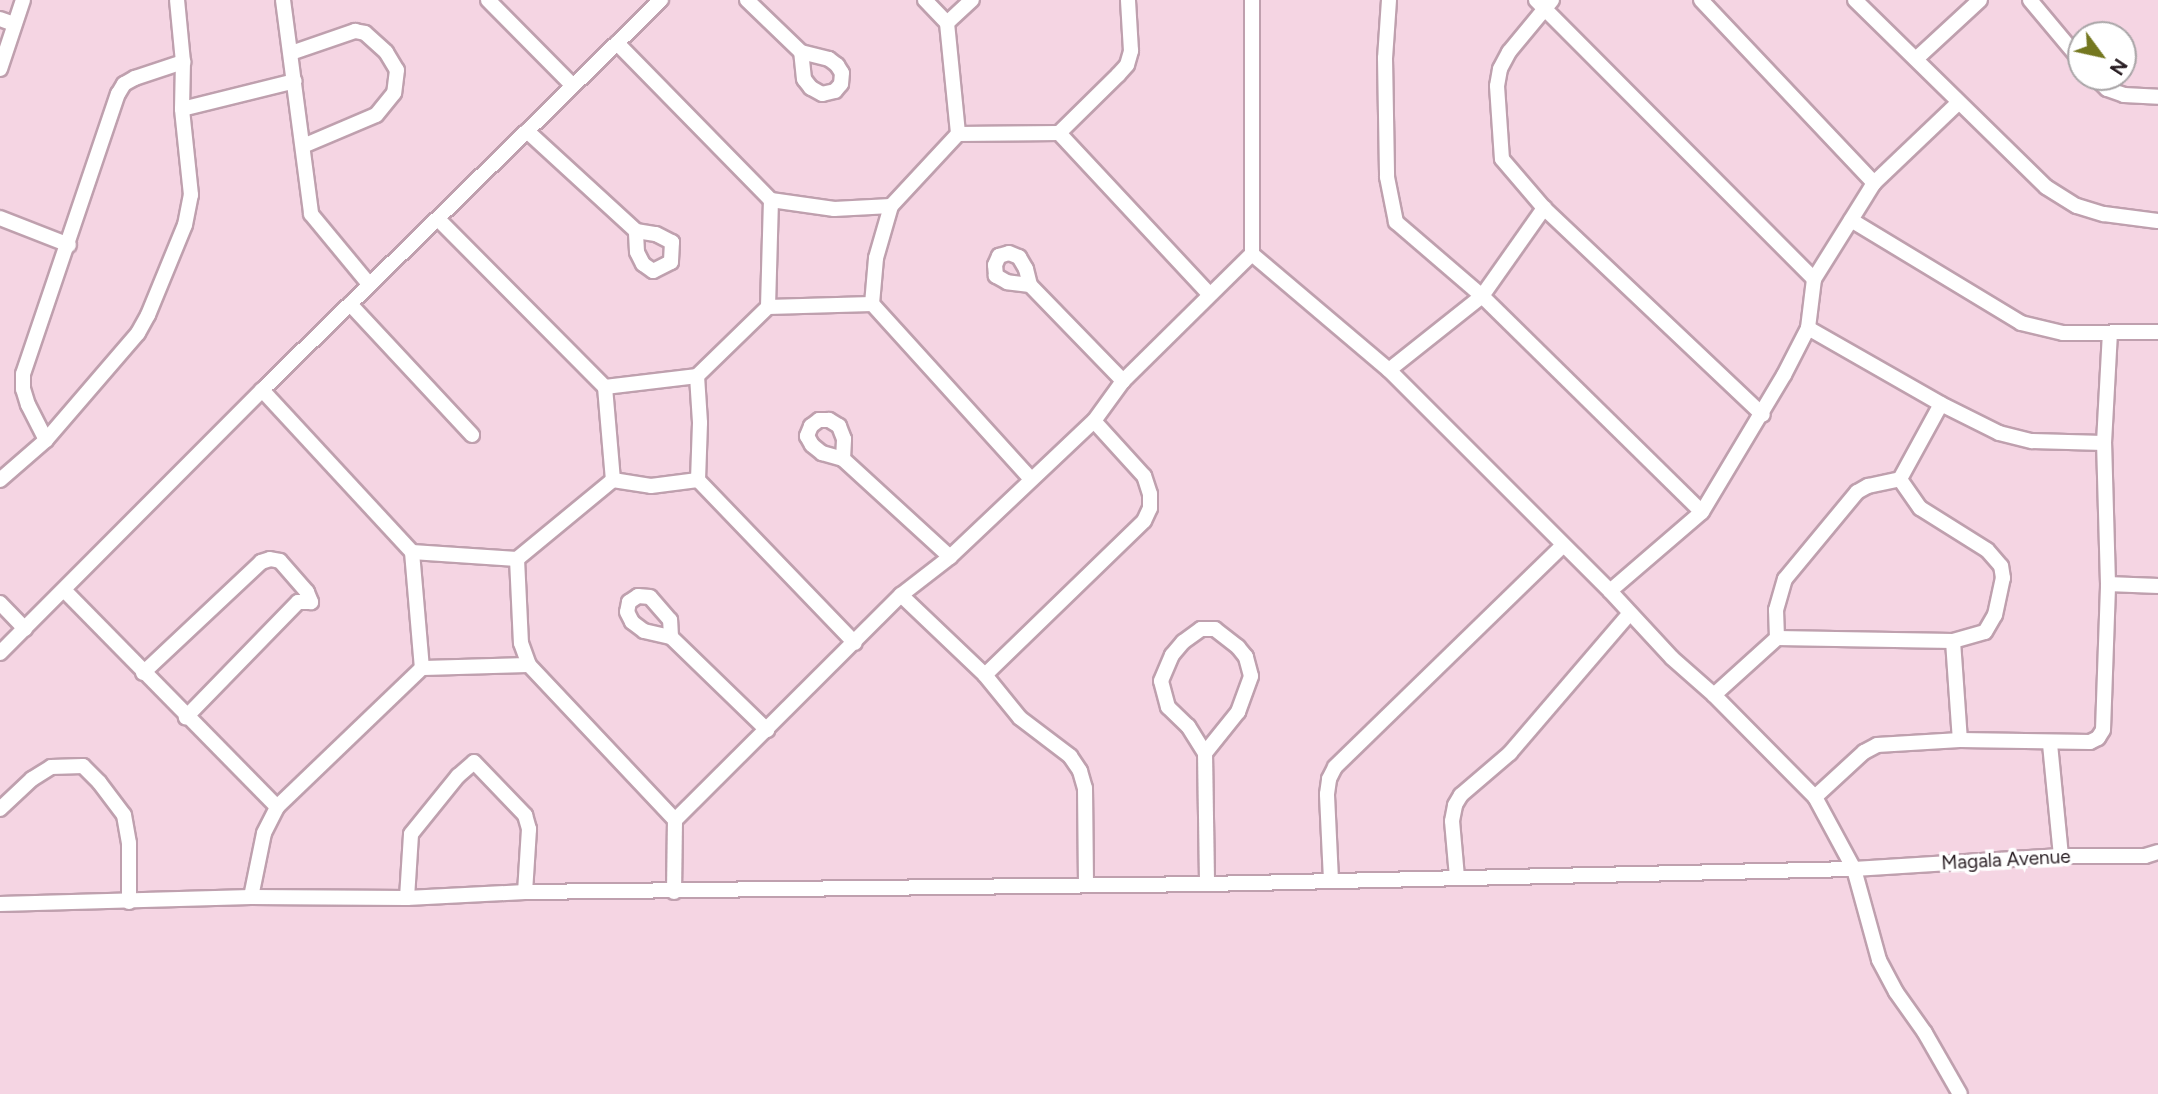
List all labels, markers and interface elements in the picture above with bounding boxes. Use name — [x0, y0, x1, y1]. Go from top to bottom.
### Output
north arrow — [2067, 21, 2137, 91]
text: N — [2105, 54, 2132, 79]
street label: Magala Avenue — [1941, 845, 2071, 875]

